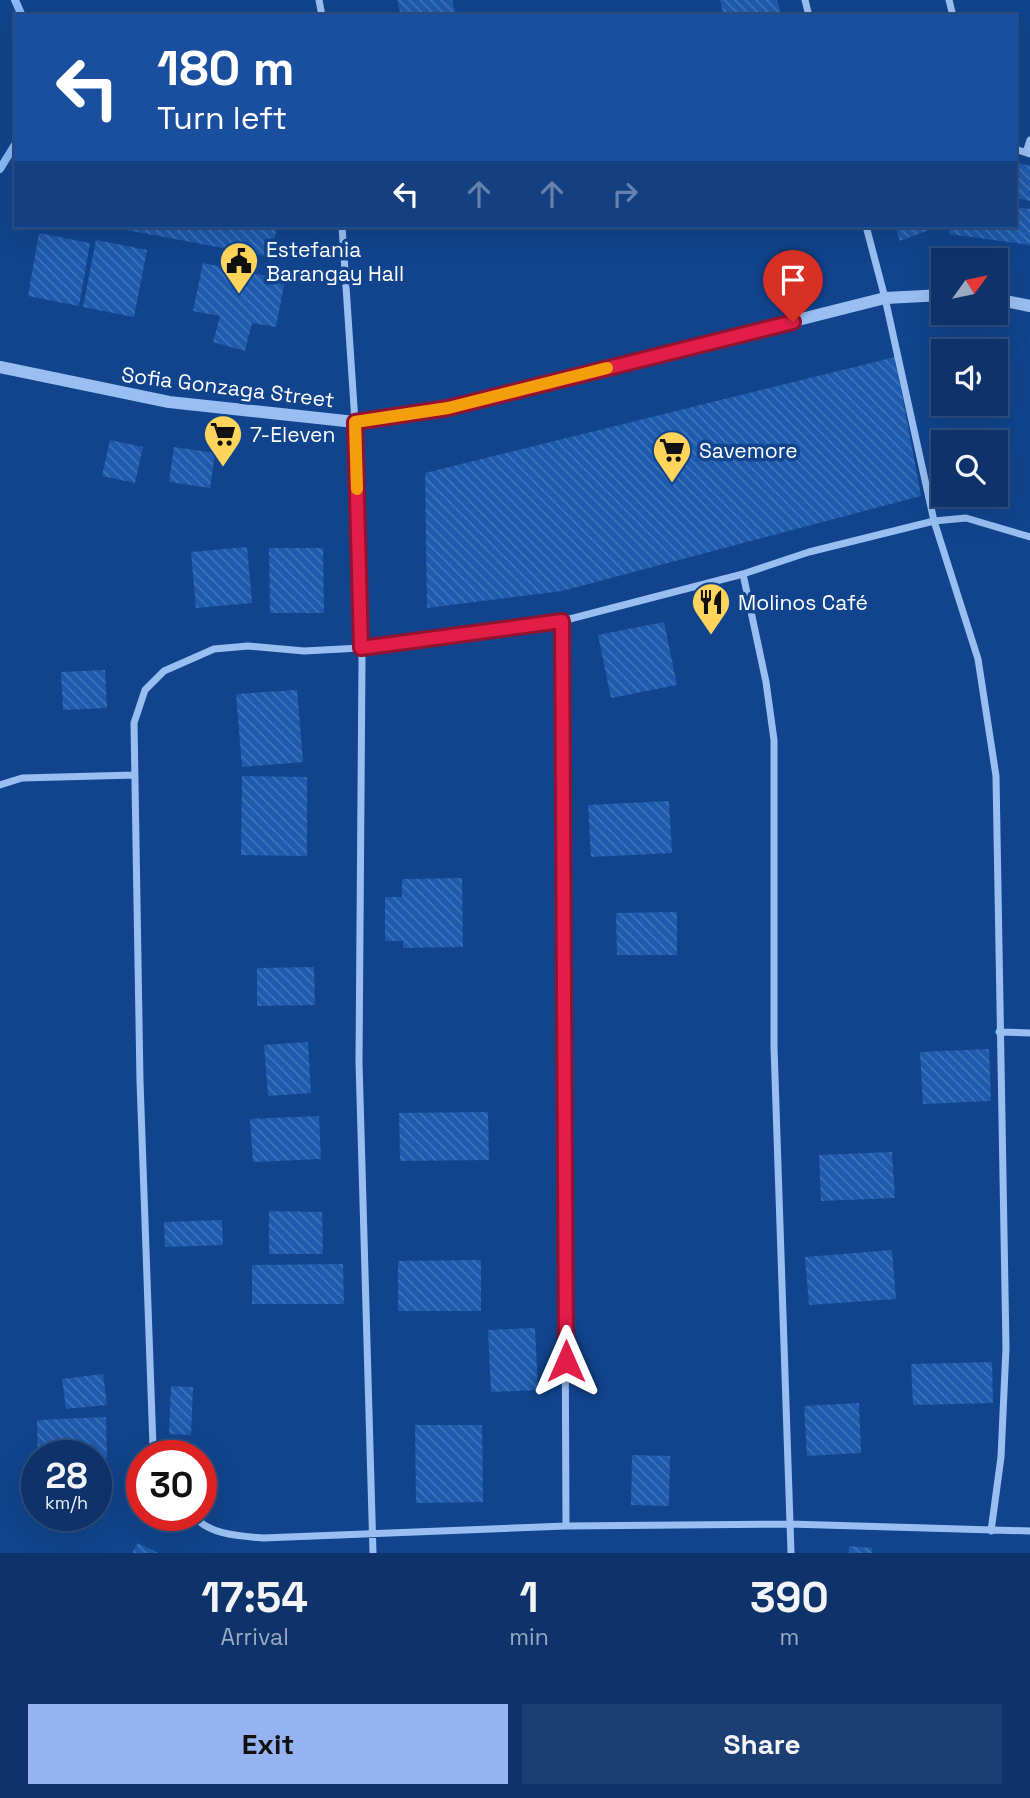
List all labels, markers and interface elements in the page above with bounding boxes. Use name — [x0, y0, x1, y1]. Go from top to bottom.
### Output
text: 180 m — [157, 37, 295, 99]
icon: left — [42, 42, 133, 133]
text: Turn left — [157, 98, 287, 138]
icon: left — [387, 175, 425, 213]
icon: ahead — [460, 175, 498, 213]
icon: ahead — [533, 175, 571, 213]
icon: right — [606, 175, 644, 213]
place label: Estefania Barangay Hall — [266, 236, 404, 287]
public building icon: Estefania Barangay Hall — [218, 240, 260, 295]
north arrow — [931, 248, 1008, 326]
map controls — [931, 248, 1008, 507]
pin — [763, 250, 823, 322]
icon: arrive — [774, 261, 812, 299]
button: sound — [931, 339, 1008, 416]
street label: Sofia Gonzaga Street — [120, 361, 336, 413]
supermarket icon: 7-Eleven — [202, 413, 244, 468]
place label: 7-Eleven — [250, 421, 335, 448]
supermarket icon: Savemore — [651, 429, 693, 484]
button: search — [931, 430, 1008, 507]
place label: Savemore — [699, 437, 798, 464]
restaurant icon: Molinos Café — [690, 581, 732, 636]
place label: Molinos Café — [738, 589, 868, 616]
position arrow — [529, 1324, 603, 1398]
speed limit sign: 30 — [126, 1440, 217, 1531]
text: 28 — [46, 1454, 87, 1498]
text: km/h — [45, 1491, 88, 1514]
text: 17:54 — [201, 1571, 308, 1624]
text: 1 — [519, 1571, 538, 1624]
text: 390 — [750, 1571, 829, 1624]
text: Arrival — [220, 1622, 289, 1652]
text: min — [509, 1622, 549, 1652]
text: m — [779, 1622, 799, 1652]
button: Exit — [28, 1704, 508, 1784]
button: Share — [522, 1704, 1002, 1784]

